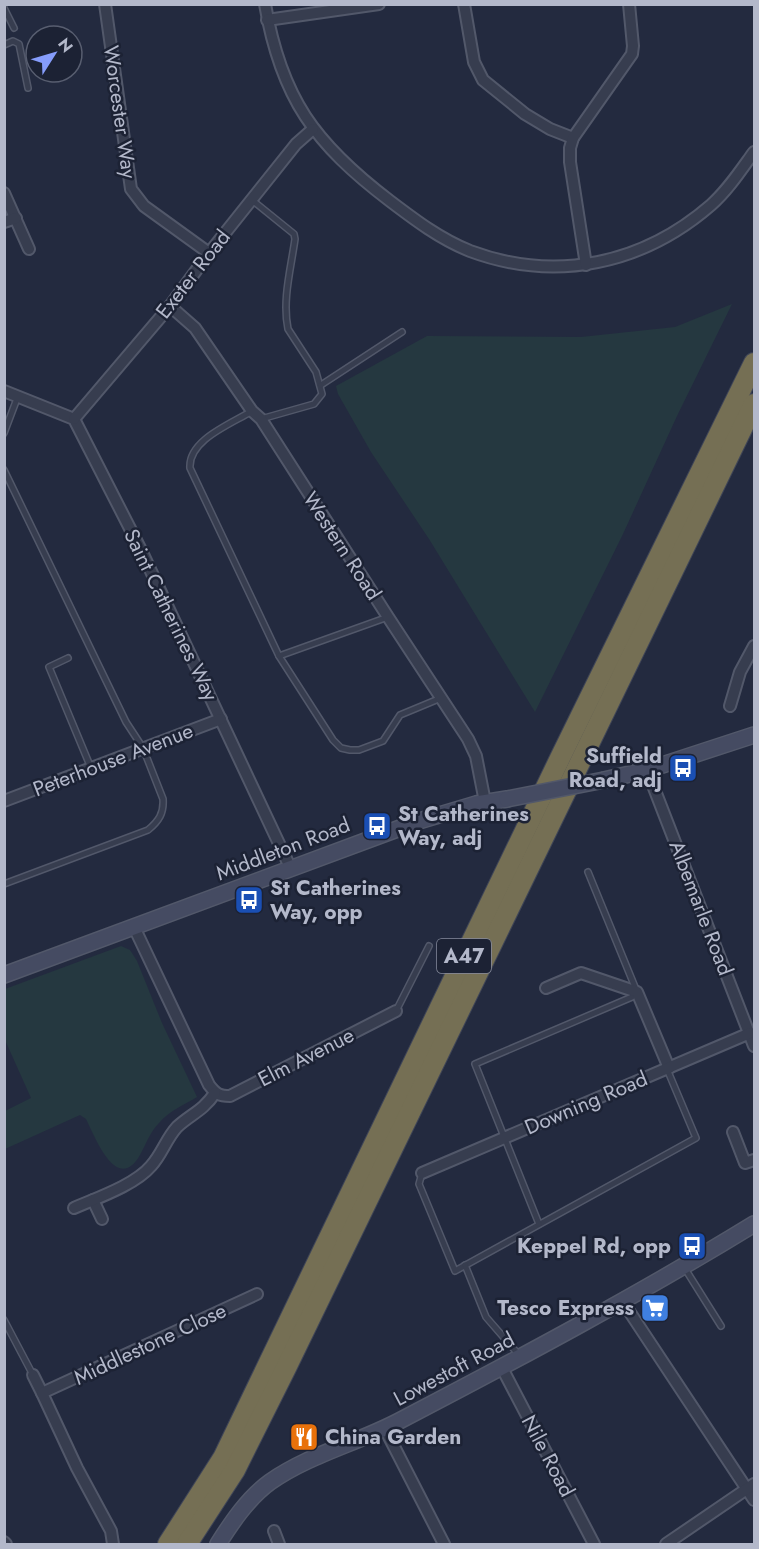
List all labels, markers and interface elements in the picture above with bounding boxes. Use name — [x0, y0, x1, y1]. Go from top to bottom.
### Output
north arrow — [24, 24, 84, 84]
text: N — [53, 33, 79, 57]
street label: Worcester Way — [96, 44, 144, 181]
street label: Exeter Road — [149, 223, 237, 325]
street label: Western Road — [296, 486, 388, 606]
street label: Saint Catherines Way — [116, 524, 226, 707]
street label: Peterhouse Avenue — [29, 716, 198, 804]
place label: Suffield Road, adj — [569, 741, 662, 795]
bus stop icon: Suffield Road, adj — [667, 752, 699, 784]
place label: St Catherines Way, adj — [398, 799, 529, 853]
street label: Middleton Road — [212, 810, 354, 888]
bus stop icon: St Catherines Way, adj — [361, 810, 393, 842]
street label: Albemarle Road — [661, 836, 741, 980]
place label: St Catherines Way, opp — [270, 873, 401, 927]
bus stop icon: St Catherines Way, opp — [233, 884, 265, 916]
road number: A47 — [437, 939, 491, 973]
street label: Elm Avenue — [253, 1020, 360, 1094]
street label: Downing Road — [520, 1064, 652, 1142]
bus stop icon: Keppel Rd, opp — [676, 1230, 708, 1262]
place label: Keppel Rd, opp — [517, 1231, 671, 1261]
supermarket icon: Tesco Express — [639, 1292, 671, 1324]
place label: Tesco Express — [497, 1293, 634, 1323]
street label: Middlestone Close — [69, 1295, 231, 1392]
street label: Lowestoft Road — [388, 1325, 520, 1413]
street label: Nile Road — [514, 1410, 582, 1502]
restaurant icon: China Garden — [288, 1421, 320, 1453]
place label: China Garden — [325, 1422, 461, 1452]

